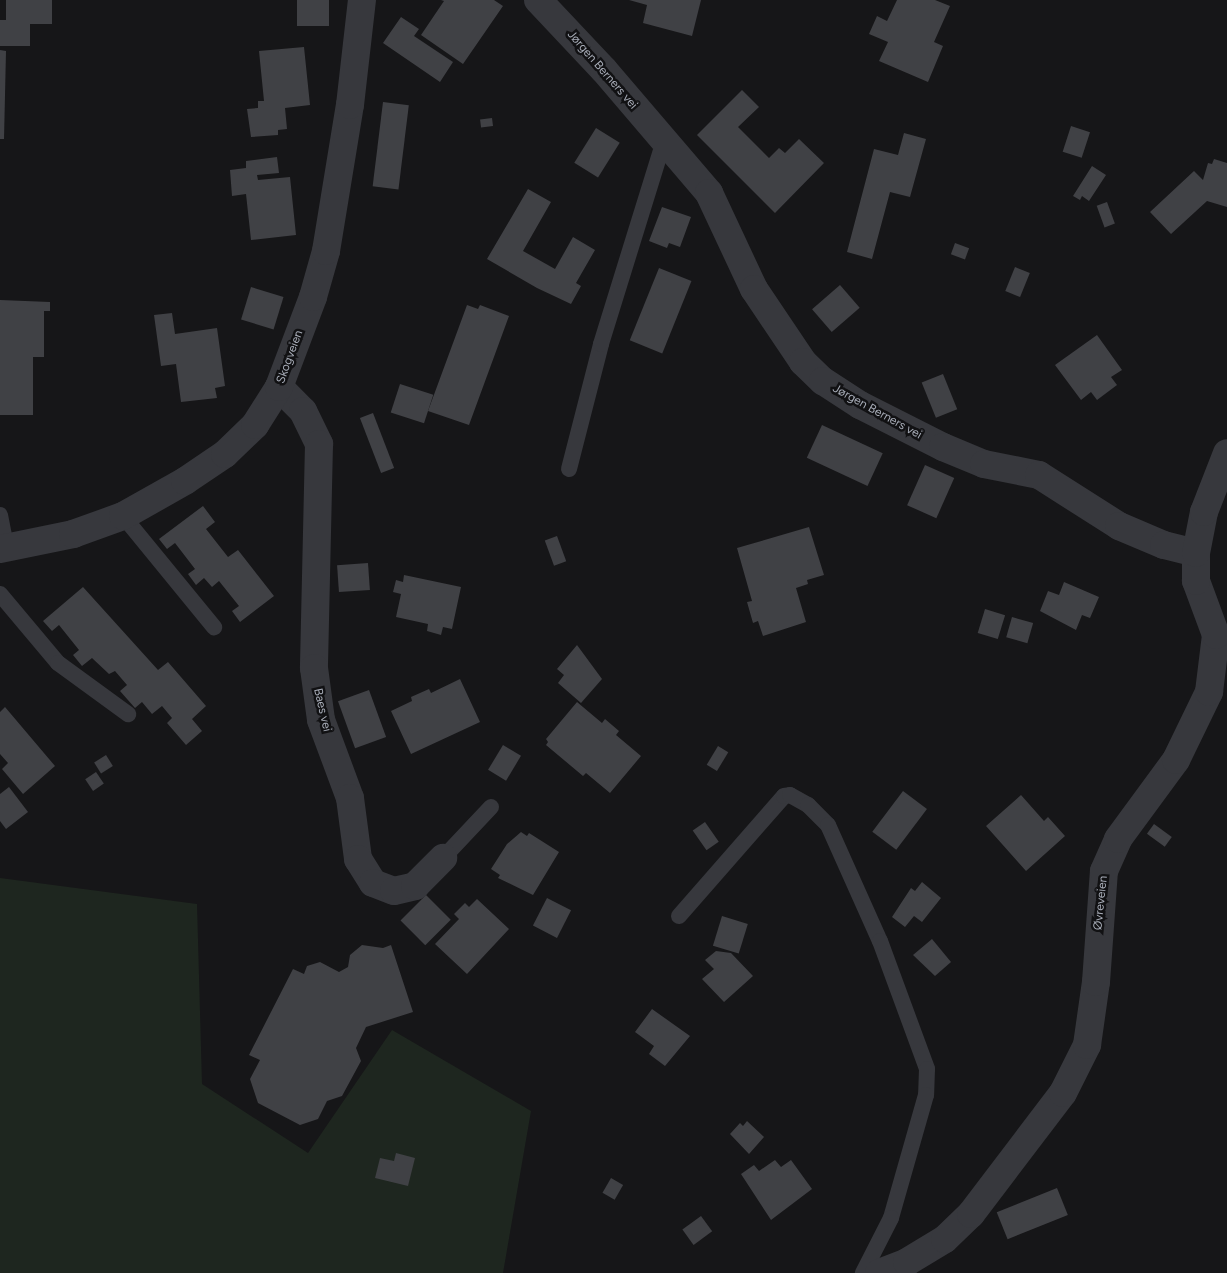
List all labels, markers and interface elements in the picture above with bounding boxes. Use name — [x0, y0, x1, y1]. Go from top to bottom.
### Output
street label: Jørgen Berners vei — [564, 28, 640, 112]
street label: Skogveien — [274, 328, 306, 386]
street label: Jørgen Berners vei — [830, 382, 924, 442]
street label: Baes vei — [310, 687, 334, 733]
street label: Øvreveien — [1091, 875, 1111, 931]

